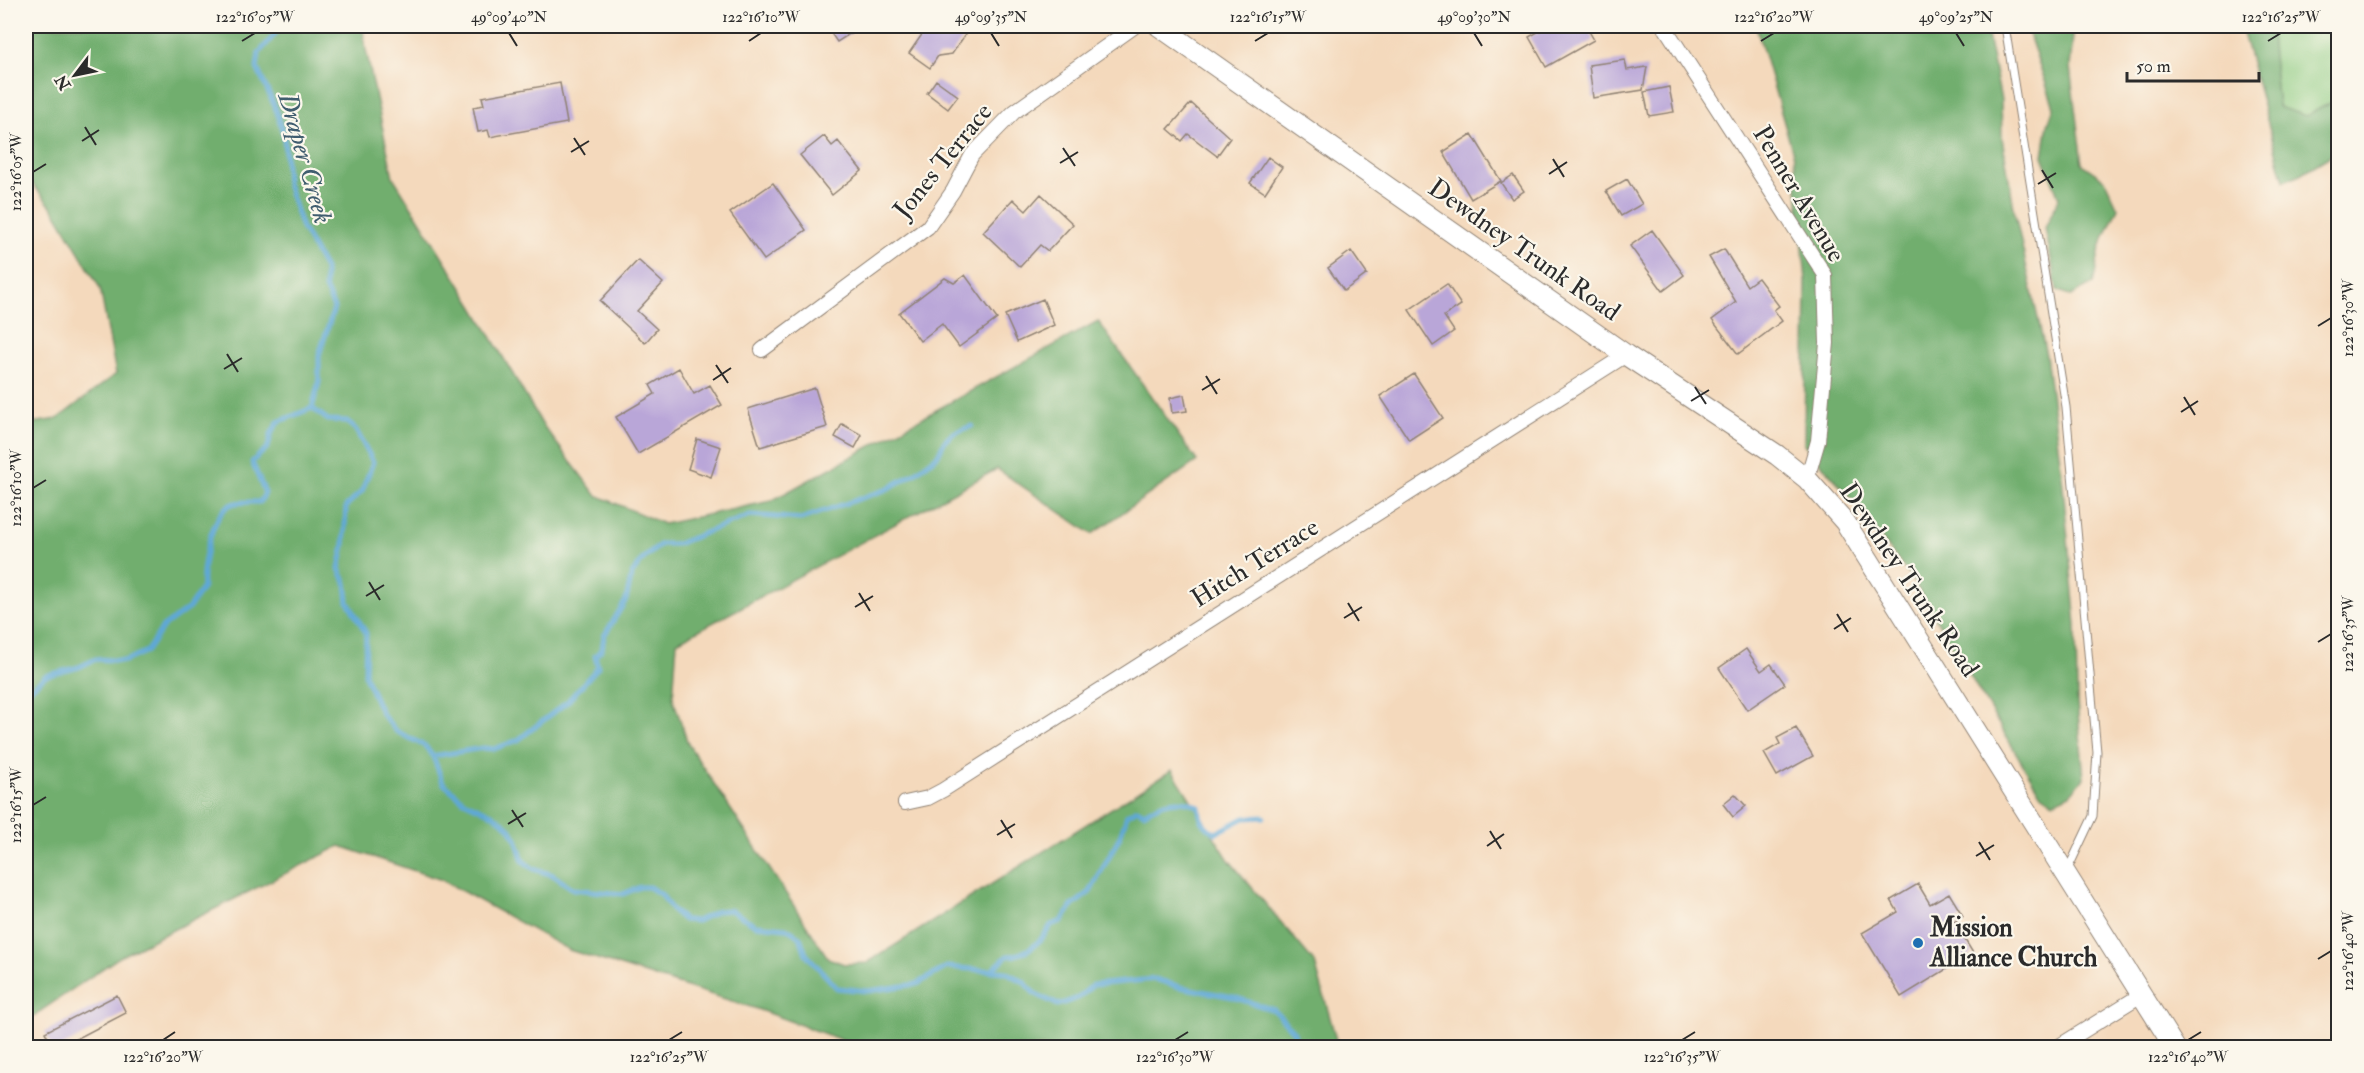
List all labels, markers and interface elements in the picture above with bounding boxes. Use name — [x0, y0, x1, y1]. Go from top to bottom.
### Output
text: 122°16'05"W — [216, 8, 295, 27]
text: 49°09'40"N — [471, 8, 548, 27]
text: 122°16'10"W — [722, 8, 800, 27]
text: 49°09'35"N — [955, 8, 1028, 27]
text: 122°16'15"W — [1230, 8, 1307, 27]
text: 49°09'30"N — [1437, 8, 1511, 27]
text: 122°16'20"W — [1734, 8, 1815, 27]
text: 49°09'25"N — [1919, 8, 1994, 27]
text: 122°16'25"W — [2242, 8, 2321, 27]
north arrow — [45, 45, 105, 105]
scale bar — [2127, 45, 2259, 83]
text: 50 m — [2136, 55, 2171, 78]
text: N — [50, 70, 76, 95]
water label: Draper Creek — [270, 88, 339, 227]
street label: Jones Terrace — [886, 97, 999, 226]
street label: Penner Avenue — [1746, 120, 1852, 268]
text: 122°16'05"W — [7, 132, 26, 211]
street label: Dewdney Trunk Road — [1422, 172, 1626, 328]
text: 122°16'30"W — [2339, 278, 2358, 357]
text: 122°16'10"W — [7, 449, 26, 527]
street label: Dewdney Trunk Road — [1832, 477, 1986, 683]
street label: Hitch Terrace — [1185, 511, 1325, 615]
text: 122°16'35"W — [2339, 595, 2358, 672]
text: 122°16'15"W — [7, 766, 26, 843]
text: 122°16'40"W — [2339, 910, 2358, 991]
place label: Mission Alliance Church — [1929, 912, 2098, 974]
marker: Mission Alliance Church — [1911, 936, 1925, 950]
text: 122°16'20"W — [123, 1048, 204, 1067]
text: 122°16'25"W — [630, 1048, 709, 1067]
text: 122°16'30"W — [1136, 1048, 1215, 1067]
text: 122°16'35"W — [1644, 1048, 1721, 1067]
text: 122°16'40"W — [2148, 1048, 2229, 1067]

